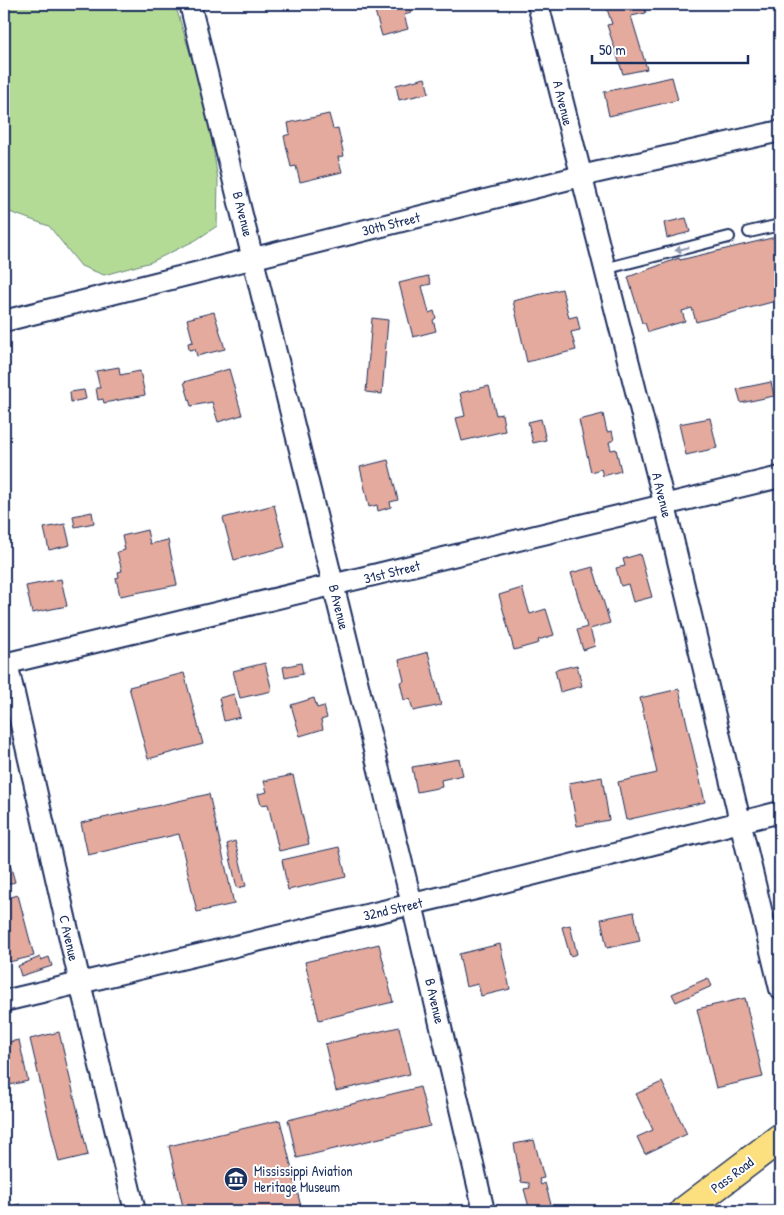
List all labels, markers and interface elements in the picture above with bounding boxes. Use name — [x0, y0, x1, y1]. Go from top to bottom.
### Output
scale bar — [592, 32, 748, 64]
text: 50 m — [599, 39, 626, 60]
street label: A Avenue — [549, 78, 578, 128]
street label: B Avenue — [229, 189, 258, 239]
street label: 30th Street — [360, 207, 422, 240]
one-way arrow — [674, 245, 690, 253]
street label: A Avenue — [648, 470, 677, 520]
street label: 31st Street — [362, 555, 422, 588]
street label: B Avenue — [325, 582, 354, 632]
street label: 32nd Street — [361, 892, 425, 925]
street label: C Avenue — [55, 913, 84, 963]
street label: B Avenue — [421, 976, 450, 1026]
street label: Pass Road — [706, 1152, 757, 1197]
place label: Mississippi Aviation Heritage Museum — [254, 1161, 353, 1197]
museum icon: Mississippi Aviation Heritage Museum — [223, 1166, 249, 1192]

